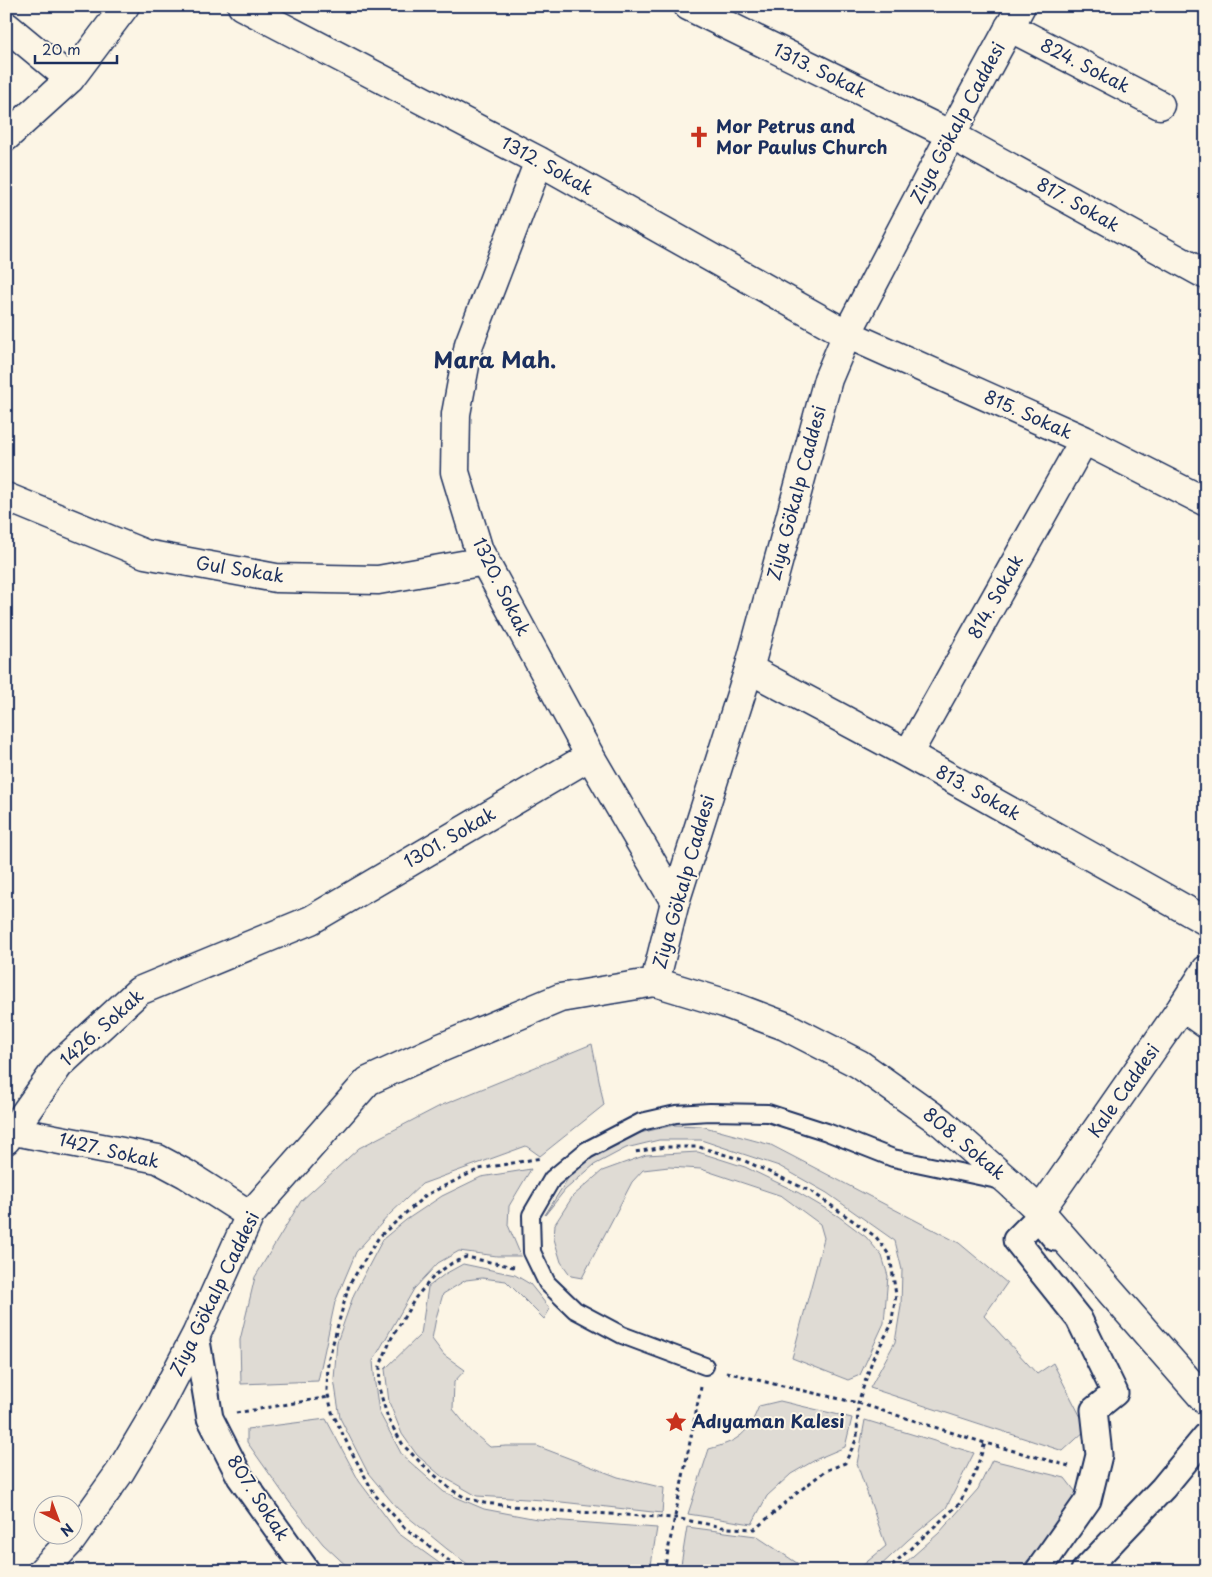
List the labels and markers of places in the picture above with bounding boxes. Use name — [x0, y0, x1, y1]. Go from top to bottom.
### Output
place label: Mor Petrus and Mor Paulus Church — [716, 112, 888, 160]
church icon: Mor Petrus and Mor Paulus Church — [686, 124, 712, 150]
place label: Adıyaman Kalesi — [691, 1407, 845, 1434]
place icon: Adıyaman Kalesi — [663, 1409, 689, 1435]

